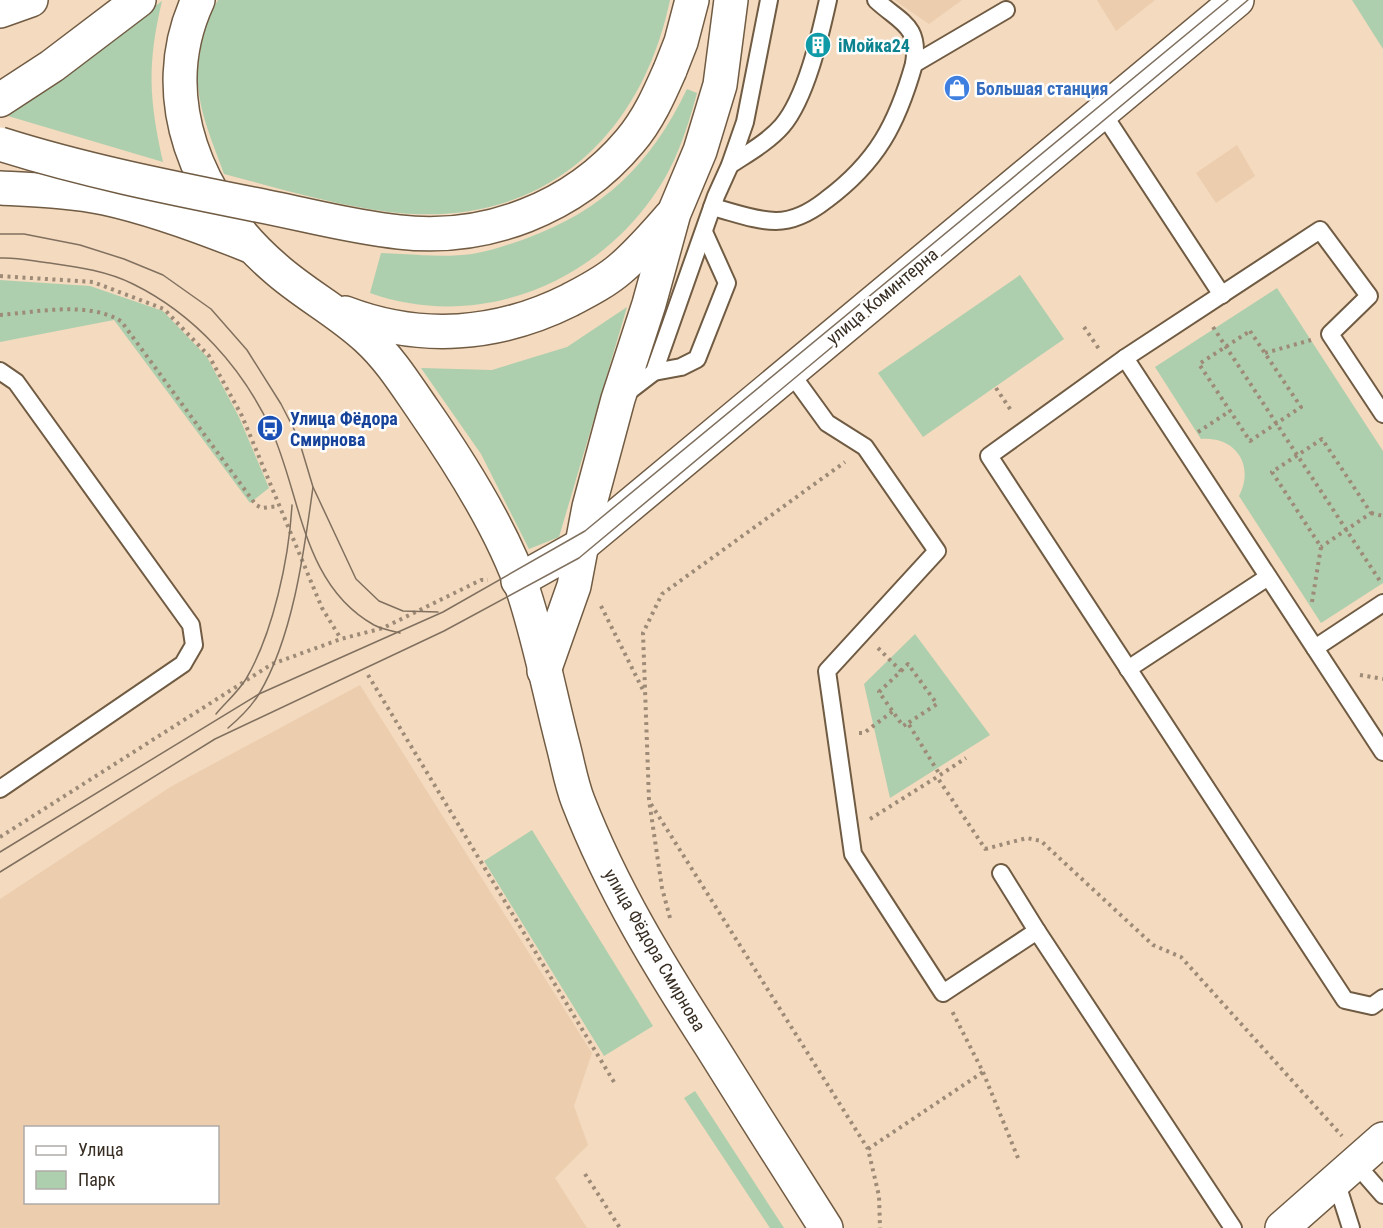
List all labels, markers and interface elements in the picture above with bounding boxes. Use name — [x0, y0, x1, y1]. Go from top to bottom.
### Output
building icon: iМойка24 — [803, 30, 833, 60]
place label: iМойка24 — [838, 35, 910, 56]
shop icon: Большая станция — [942, 73, 972, 103]
place label: Большая станция — [976, 78, 1108, 99]
street label: улица Коминтерна — [822, 243, 942, 349]
place label: Улица Фёдора Смирнова — [290, 408, 398, 450]
bus stop icon: Улица Фёдора Смирнова — [255, 413, 285, 443]
street label: улица Фёдора Смирнова — [600, 865, 710, 1035]
legend — [24, 1126, 219, 1204]
text: Улица — [78, 1139, 124, 1160]
text: Парк — [78, 1169, 116, 1190]

